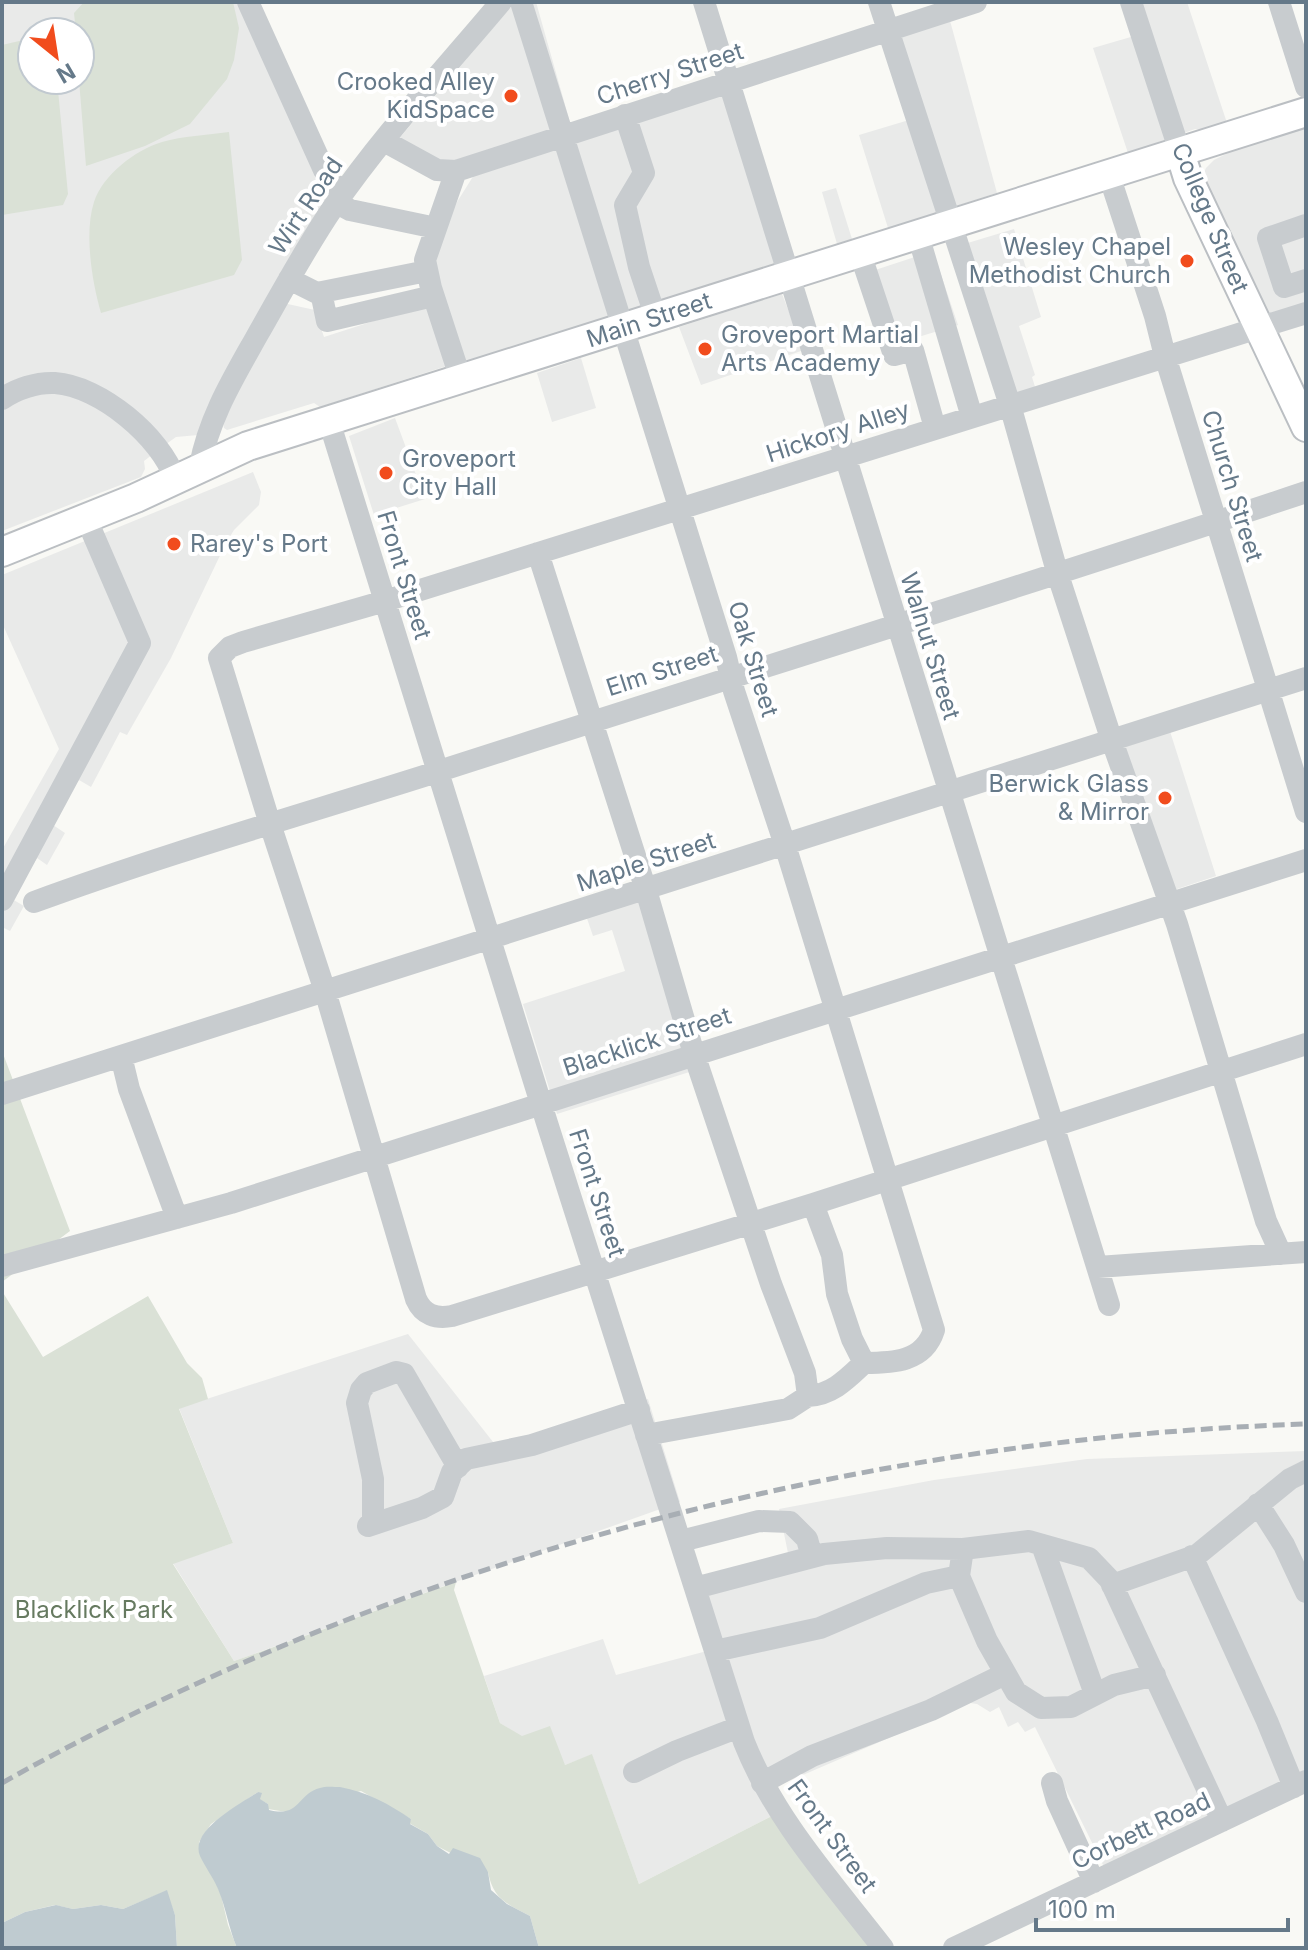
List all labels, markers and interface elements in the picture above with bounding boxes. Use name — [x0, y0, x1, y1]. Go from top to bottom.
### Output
north arrow — [16, 16, 96, 96]
street label: Cherry Street — [593, 36, 747, 111]
text: N — [52, 58, 80, 89]
place label: Crooked Alley KidSpace — [337, 67, 495, 124]
marker: Crooked Alley KidSpace — [502, 87, 520, 105]
street label: College Street — [1166, 138, 1255, 298]
street label: Wirt Road — [262, 151, 349, 260]
place label: Wesley Chapel Methodist Church — [969, 232, 1171, 289]
marker: Wesley Chapel Methodist Church — [1178, 252, 1196, 270]
street label: Main Street — [583, 286, 715, 353]
place label: Groveport Martial Arts Academy — [721, 320, 919, 377]
marker: Groveport Martial Arts Academy — [696, 340, 714, 358]
street label: Hickory Alley — [762, 395, 913, 468]
street label: Church Street — [1196, 407, 1269, 565]
place label: Groveport City Hall — [402, 444, 516, 501]
marker: Groveport City Hall — [377, 464, 395, 482]
street label: Front Street — [371, 507, 438, 643]
place label: Rarey's Port — [190, 529, 328, 558]
marker: Rarey's Port — [165, 535, 183, 553]
street label: Walnut Street — [894, 569, 967, 723]
street label: Oak Street — [722, 597, 785, 720]
street label: Elm Street — [602, 639, 722, 702]
place label: Berwick Glass & Mirror — [988, 769, 1149, 826]
marker: Berwick Glass & Mirror — [1156, 789, 1174, 807]
street label: Maple Street — [573, 825, 719, 898]
street label: Blacklick Street — [559, 1001, 735, 1082]
street label: Front Street — [563, 1125, 632, 1261]
park label: Blacklick Park — [15, 1595, 173, 1624]
street label: Front Street — [782, 1773, 883, 1898]
street label: Corbett Road — [1067, 1786, 1215, 1875]
scale bar — [1036, 1882, 1288, 1932]
text: 100 m — [1048, 1895, 1116, 1924]

